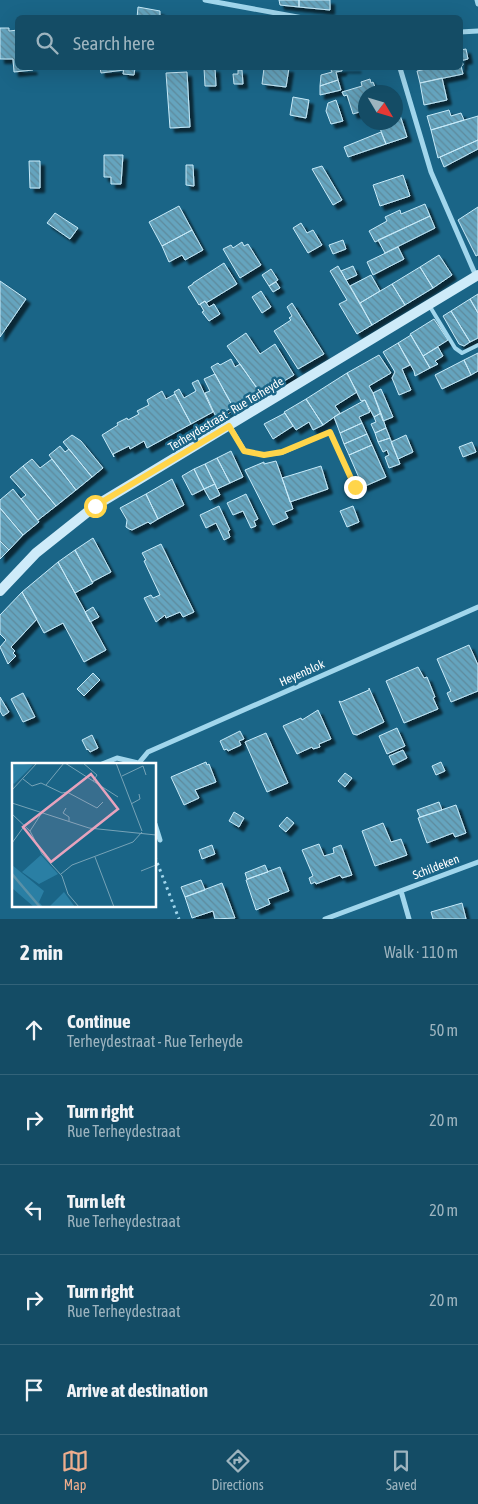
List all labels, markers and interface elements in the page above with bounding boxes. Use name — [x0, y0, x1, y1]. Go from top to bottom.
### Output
search box — [15, 15, 463, 70]
icon: search — [33, 29, 61, 57]
text: Search here — [73, 32, 155, 54]
north arrow — [358, 85, 403, 130]
street label: Terheydestraat - Rue Terheyde — [166, 374, 286, 454]
route end — [344, 476, 367, 499]
route start — [84, 495, 107, 518]
street label: Heyenblok — [277, 657, 327, 689]
inset map — [12, 763, 156, 906]
street label: Schildeken — [411, 852, 461, 882]
text: 2 min — [20, 940, 63, 964]
text: Walk · 110 m — [384, 943, 458, 961]
text: Continue — [67, 1010, 131, 1032]
icon: ahead — [20, 1016, 48, 1044]
text: 50 m — [429, 1021, 458, 1039]
text: Terheydestraat - Rue Terheyde — [67, 1032, 243, 1050]
text: Turn right — [67, 1100, 134, 1122]
icon: right — [20, 1106, 48, 1134]
text: 20 m — [429, 1111, 458, 1129]
text: Rue Terheydestraat — [67, 1122, 181, 1140]
text: Turn left — [67, 1190, 125, 1212]
icon: left — [20, 1196, 48, 1224]
text: 20 m — [429, 1201, 458, 1219]
text: Rue Terheydestraat — [67, 1212, 181, 1230]
text: Turn right — [67, 1280, 134, 1302]
icon: right — [20, 1286, 48, 1314]
text: 20 m — [429, 1291, 458, 1309]
text: Rue Terheydestraat — [67, 1302, 181, 1320]
icon: arrive — [20, 1376, 48, 1404]
text: Arrive at destination — [67, 1379, 208, 1401]
tab: Map — [61, 1447, 89, 1493]
tab: Directions — [211, 1447, 264, 1493]
tab: Saved — [386, 1447, 417, 1493]

